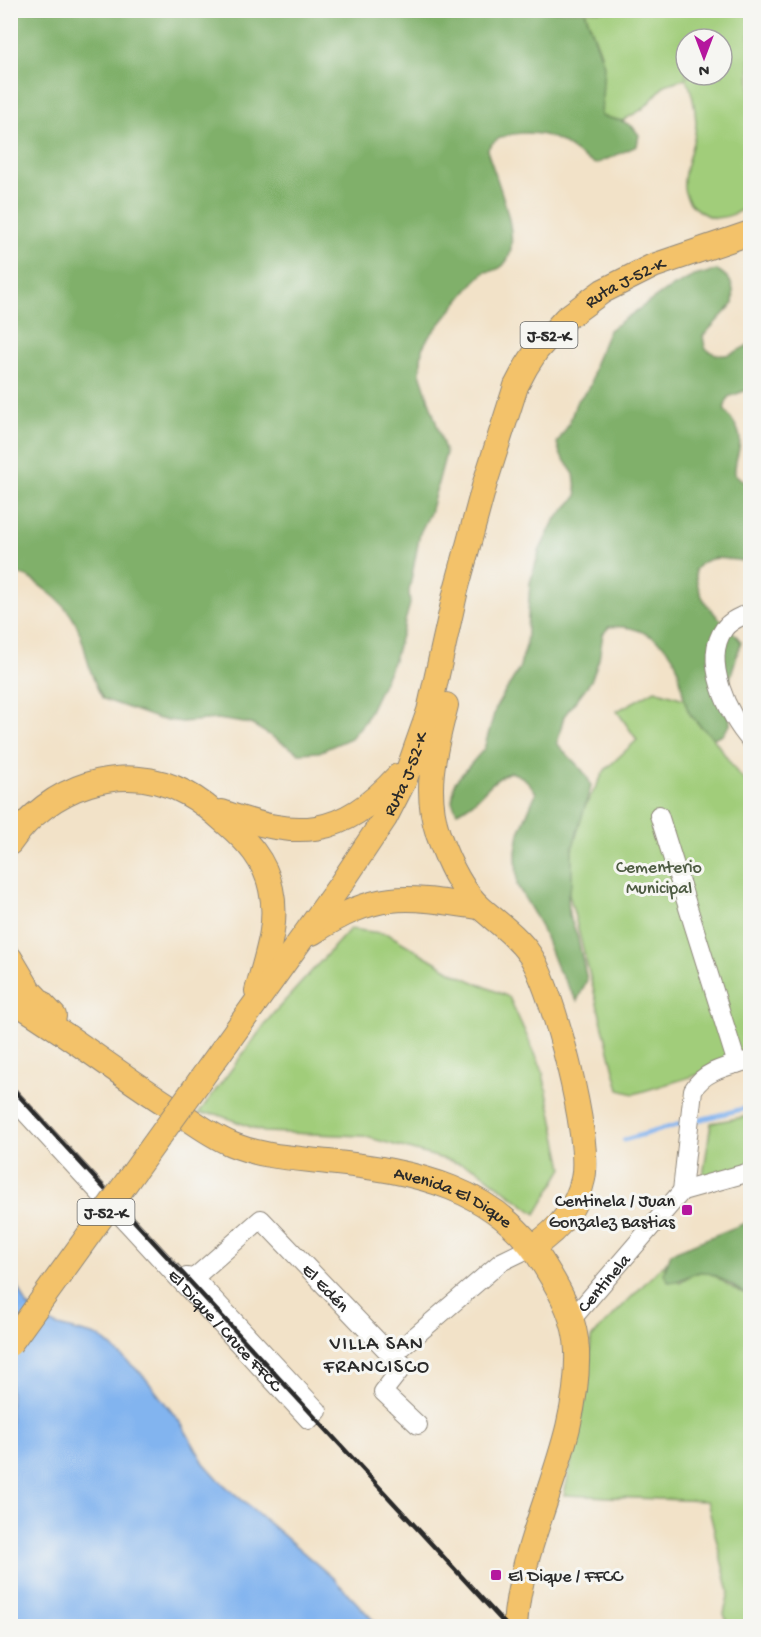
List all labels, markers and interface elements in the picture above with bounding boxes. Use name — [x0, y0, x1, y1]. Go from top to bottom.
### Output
north arrow — [674, 27, 734, 87]
text: N — [698, 59, 709, 78]
street label: Ruta J-52-K — [581, 254, 670, 314]
road number: J-52-K — [520, 322, 578, 348]
street label: Ruta J-52-K — [380, 728, 434, 820]
park label: Cementerio Municipal — [616, 858, 702, 900]
street label: Avenida El Dique — [392, 1164, 516, 1234]
place label: Centinela / Juan Gonzalez Bastias — [549, 1192, 676, 1234]
road number: J-52-K — [78, 1199, 134, 1225]
marker: Centinela / Juan Gonzalez Bastias — [680, 1203, 694, 1217]
street label: Centinela — [574, 1250, 637, 1318]
street label: El Edén — [296, 1260, 353, 1318]
street label: El Dique / Cruce FFCC — [162, 1266, 286, 1398]
district label: VILLA SAN FRANCISCO — [323, 1334, 430, 1380]
place label: El Dique / FFCC — [508, 1567, 624, 1588]
marker: El Dique / FFCC — [489, 1568, 503, 1582]

